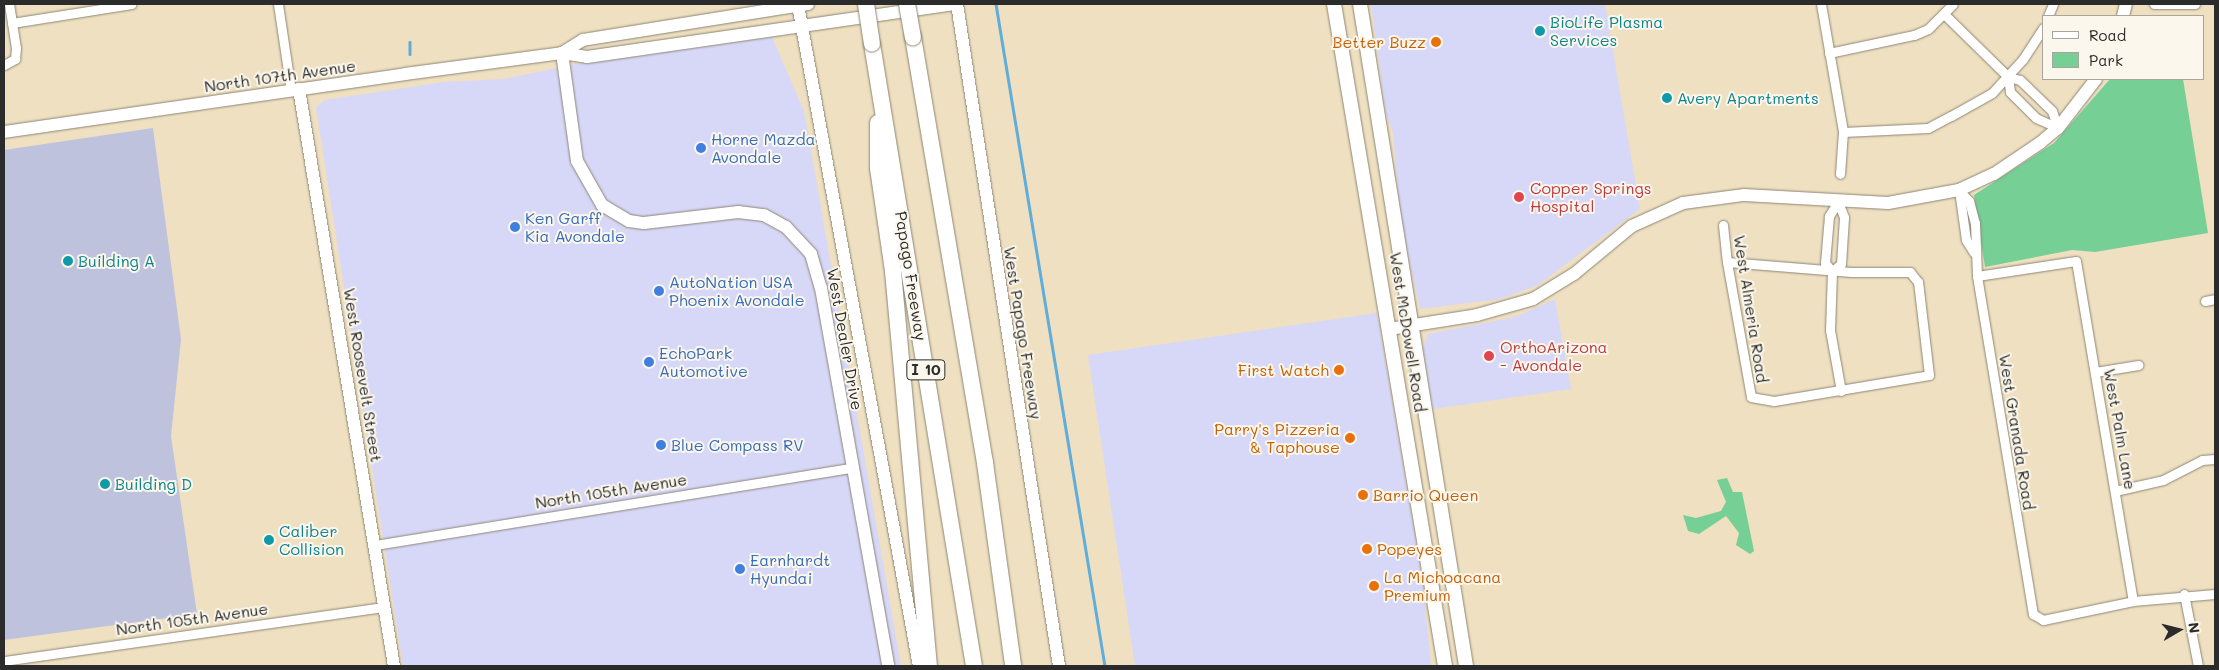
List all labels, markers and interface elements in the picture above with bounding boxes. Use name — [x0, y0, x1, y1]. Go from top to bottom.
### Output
place label: BioLife Plasma Services — [1550, 12, 1663, 50]
legend — [2042, 15, 2204, 80]
marker: BioLife Plasma Services — [1534, 25, 1546, 37]
text: Road — [2089, 25, 2126, 45]
place label: Better Buzz — [1333, 32, 1426, 52]
marker: Better Buzz — [1430, 36, 1442, 48]
text: Park — [2089, 50, 2123, 70]
street label: North 107th Avenue — [203, 56, 357, 96]
place label: Avery Apartments — [1677, 88, 1819, 108]
marker: Avery Apartments — [1661, 92, 1673, 104]
place label: Horne Mazda Avondale — [711, 129, 816, 167]
marker: Horne Mazda Avondale — [695, 142, 707, 154]
place label: Copper Springs Hospital — [1530, 178, 1651, 216]
marker: Copper Springs Hospital — [1512, 190, 1526, 204]
place label: Ken Garff Kia Avondale — [525, 208, 625, 246]
street label: Papago Freeway — [891, 210, 931, 342]
marker: Ken Garff Kia Avondale — [509, 221, 521, 233]
street label: West Almeria Road — [1730, 234, 1772, 384]
street label: West Papago Freeway — [1000, 245, 1046, 421]
place label: Building A — [78, 251, 155, 271]
street label: West McDowell Road — [1386, 251, 1430, 413]
marker: Building A — [62, 255, 74, 267]
street label: West Dealer Drive — [823, 266, 867, 412]
place label: AutoNation USA Phoenix Avondale — [669, 272, 805, 310]
marker: AutoNation USA Phoenix Avondale — [653, 285, 665, 297]
street label: West Roosevelt Street — [340, 286, 386, 464]
place label: OrthoArizona - Avondale — [1500, 337, 1607, 375]
place label: EchoPark Automotive — [659, 343, 748, 381]
marker: OrthoArizona - Avondale — [1482, 349, 1496, 363]
street label: West Granada Road — [1995, 353, 2039, 511]
marker: EchoPark Automotive — [643, 356, 655, 368]
road number: I 10 — [906, 358, 946, 382]
place label: First Watch — [1238, 360, 1329, 380]
marker: First Watch — [1333, 364, 1345, 376]
street label: West Palm Lane — [2100, 367, 2140, 491]
place label: Parry's Pizzeria & Taphouse — [1214, 419, 1340, 457]
marker: Parry's Pizzeria & Taphouse — [1344, 432, 1356, 444]
place label: Blue Compass RV — [671, 435, 803, 455]
marker: Blue Compass RV — [655, 439, 667, 451]
street label: North 105th Avenue — [534, 470, 688, 512]
place label: Building D — [115, 474, 192, 494]
marker: Building D — [99, 478, 111, 490]
place label: Barrio Queen — [1373, 485, 1478, 505]
marker: Barrio Queen — [1357, 489, 1369, 501]
place label: Caliber Collision — [279, 521, 344, 559]
marker: Caliber Collision — [263, 534, 275, 546]
place label: Popeyes — [1377, 539, 1442, 559]
marker: Popeyes — [1361, 543, 1373, 555]
place label: Earnhardt Hyundai — [750, 550, 830, 588]
marker: Earnhardt Hyundai — [734, 563, 746, 575]
place label: La Michoacana Premium — [1384, 567, 1501, 605]
marker: La Michoacana Premium — [1368, 580, 1380, 592]
street label: North 105th Avenue — [115, 599, 269, 639]
north arrow — [2154, 605, 2204, 655]
text: N — [2184, 621, 2204, 634]

